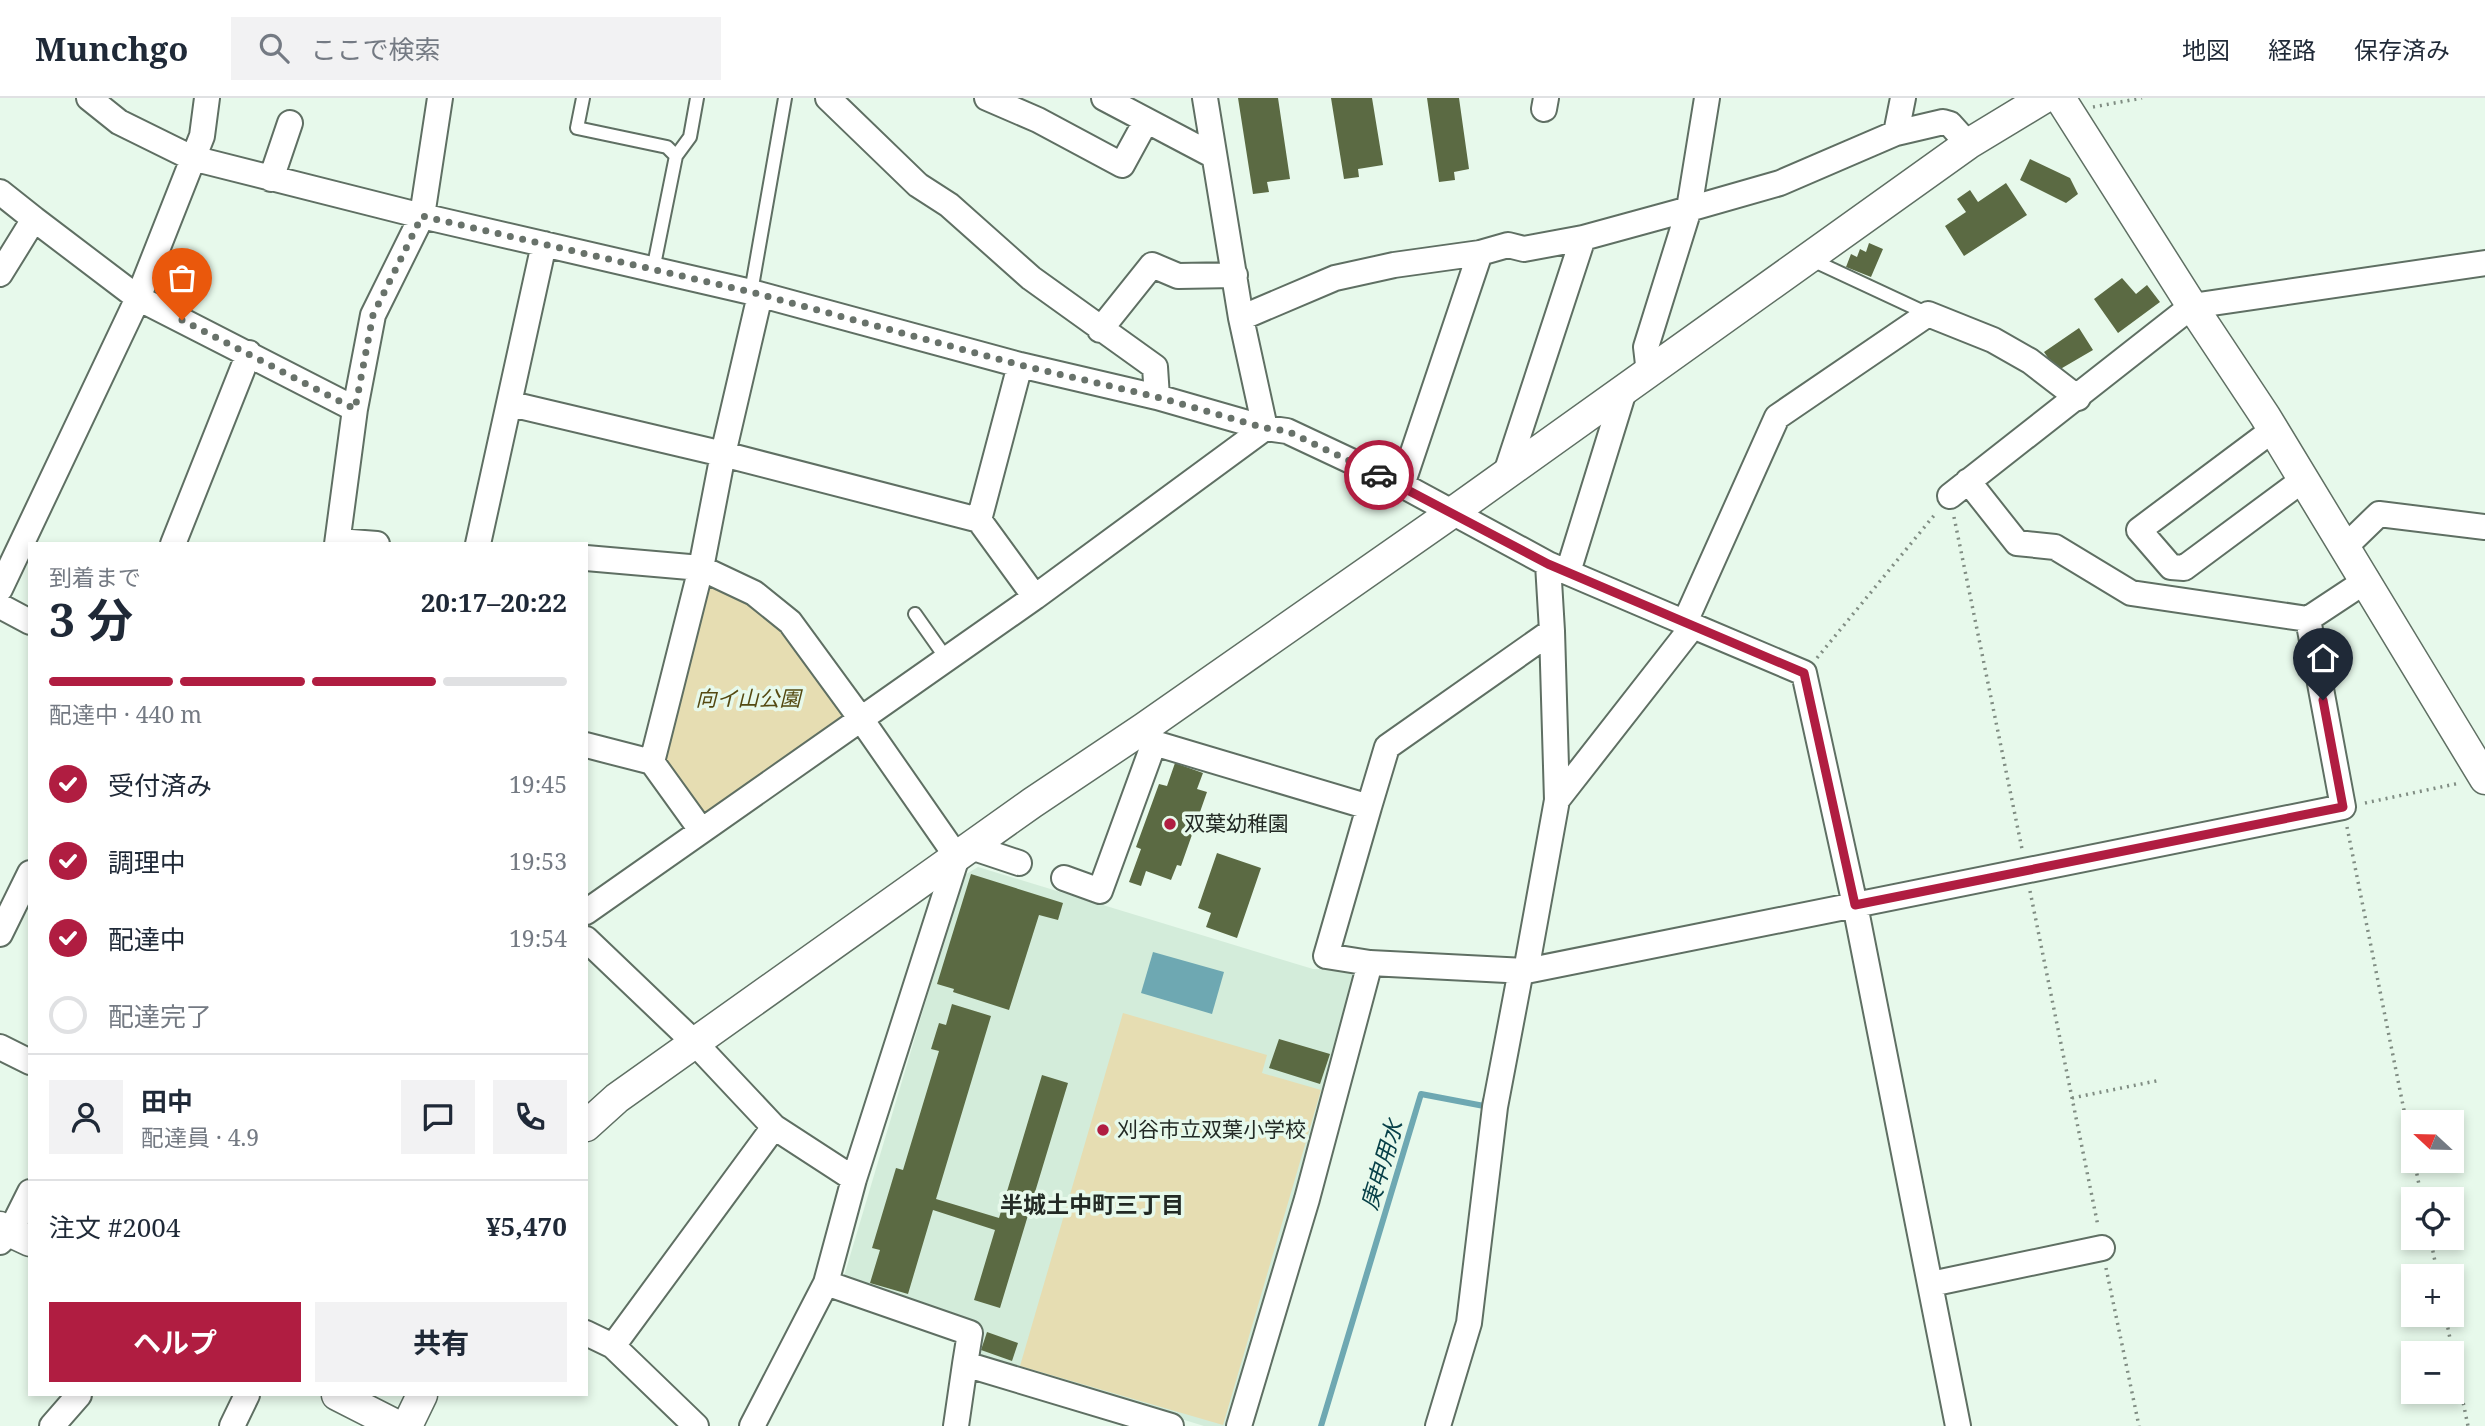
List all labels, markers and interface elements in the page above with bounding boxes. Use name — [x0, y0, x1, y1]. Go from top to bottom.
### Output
search box — [231, 17, 721, 80]
text: Munchgo — [35, 26, 189, 71]
icon: search — [255, 29, 293, 67]
text: ここで検索 — [311, 31, 441, 67]
text: 地図 — [2182, 33, 2230, 66]
text: 経路 — [2268, 33, 2316, 66]
text: 保存済み — [2354, 33, 2450, 66]
pin — [152, 248, 212, 320]
icon: bag — [163, 259, 201, 297]
courier — [1344, 440, 1414, 510]
icon: car — [1360, 456, 1398, 494]
text: 到着まで — [49, 561, 141, 593]
text: 20:17–20:22 — [421, 584, 567, 620]
text: 3 分 — [49, 588, 133, 650]
pin — [2293, 628, 2353, 700]
icon: home — [2304, 639, 2342, 677]
park label: 向イ山公園 — [696, 684, 803, 712]
text: 配達中 · 440 m — [49, 698, 202, 730]
icon: check — [49, 765, 87, 803]
text: 受付済み — [108, 767, 212, 803]
text: 19:45 — [509, 768, 567, 800]
place label: 双葉幼稚園 — [1184, 809, 1289, 837]
marker: 双葉幼稚園 — [1162, 816, 1178, 832]
icon: check — [49, 842, 87, 880]
text: 調理中 — [108, 844, 186, 880]
text: 19:53 — [509, 845, 567, 877]
icon: check — [49, 919, 87, 957]
text: 配達中 — [108, 921, 186, 957]
text: 19:54 — [509, 922, 567, 954]
text: 配達完了 — [108, 998, 212, 1034]
button: person — [49, 1080, 123, 1154]
button: chat — [401, 1080, 475, 1154]
button: phone — [493, 1080, 567, 1154]
text: 田中 — [141, 1083, 193, 1119]
north arrow — [2401, 1110, 2464, 1172]
map controls — [2401, 1110, 2464, 1404]
water label: 庚申用水 — [1352, 1113, 1411, 1213]
place label: 刈谷市立双葉小学校 — [1117, 1115, 1306, 1143]
text: 配達員 · 4.9 — [141, 1121, 259, 1153]
marker: 刈谷市立双葉小学校 — [1095, 1122, 1111, 1138]
button: locate — [2401, 1187, 2464, 1250]
district label: 半城土中町三丁目 — [1000, 1188, 1184, 1220]
text: ¥5,470 — [486, 1208, 567, 1244]
text: 注文 #2004 — [49, 1209, 180, 1245]
button: + — [2401, 1264, 2464, 1327]
button: ヘルプ — [49, 1302, 301, 1382]
button: 共有 — [315, 1302, 567, 1382]
button: − — [2401, 1341, 2464, 1404]

